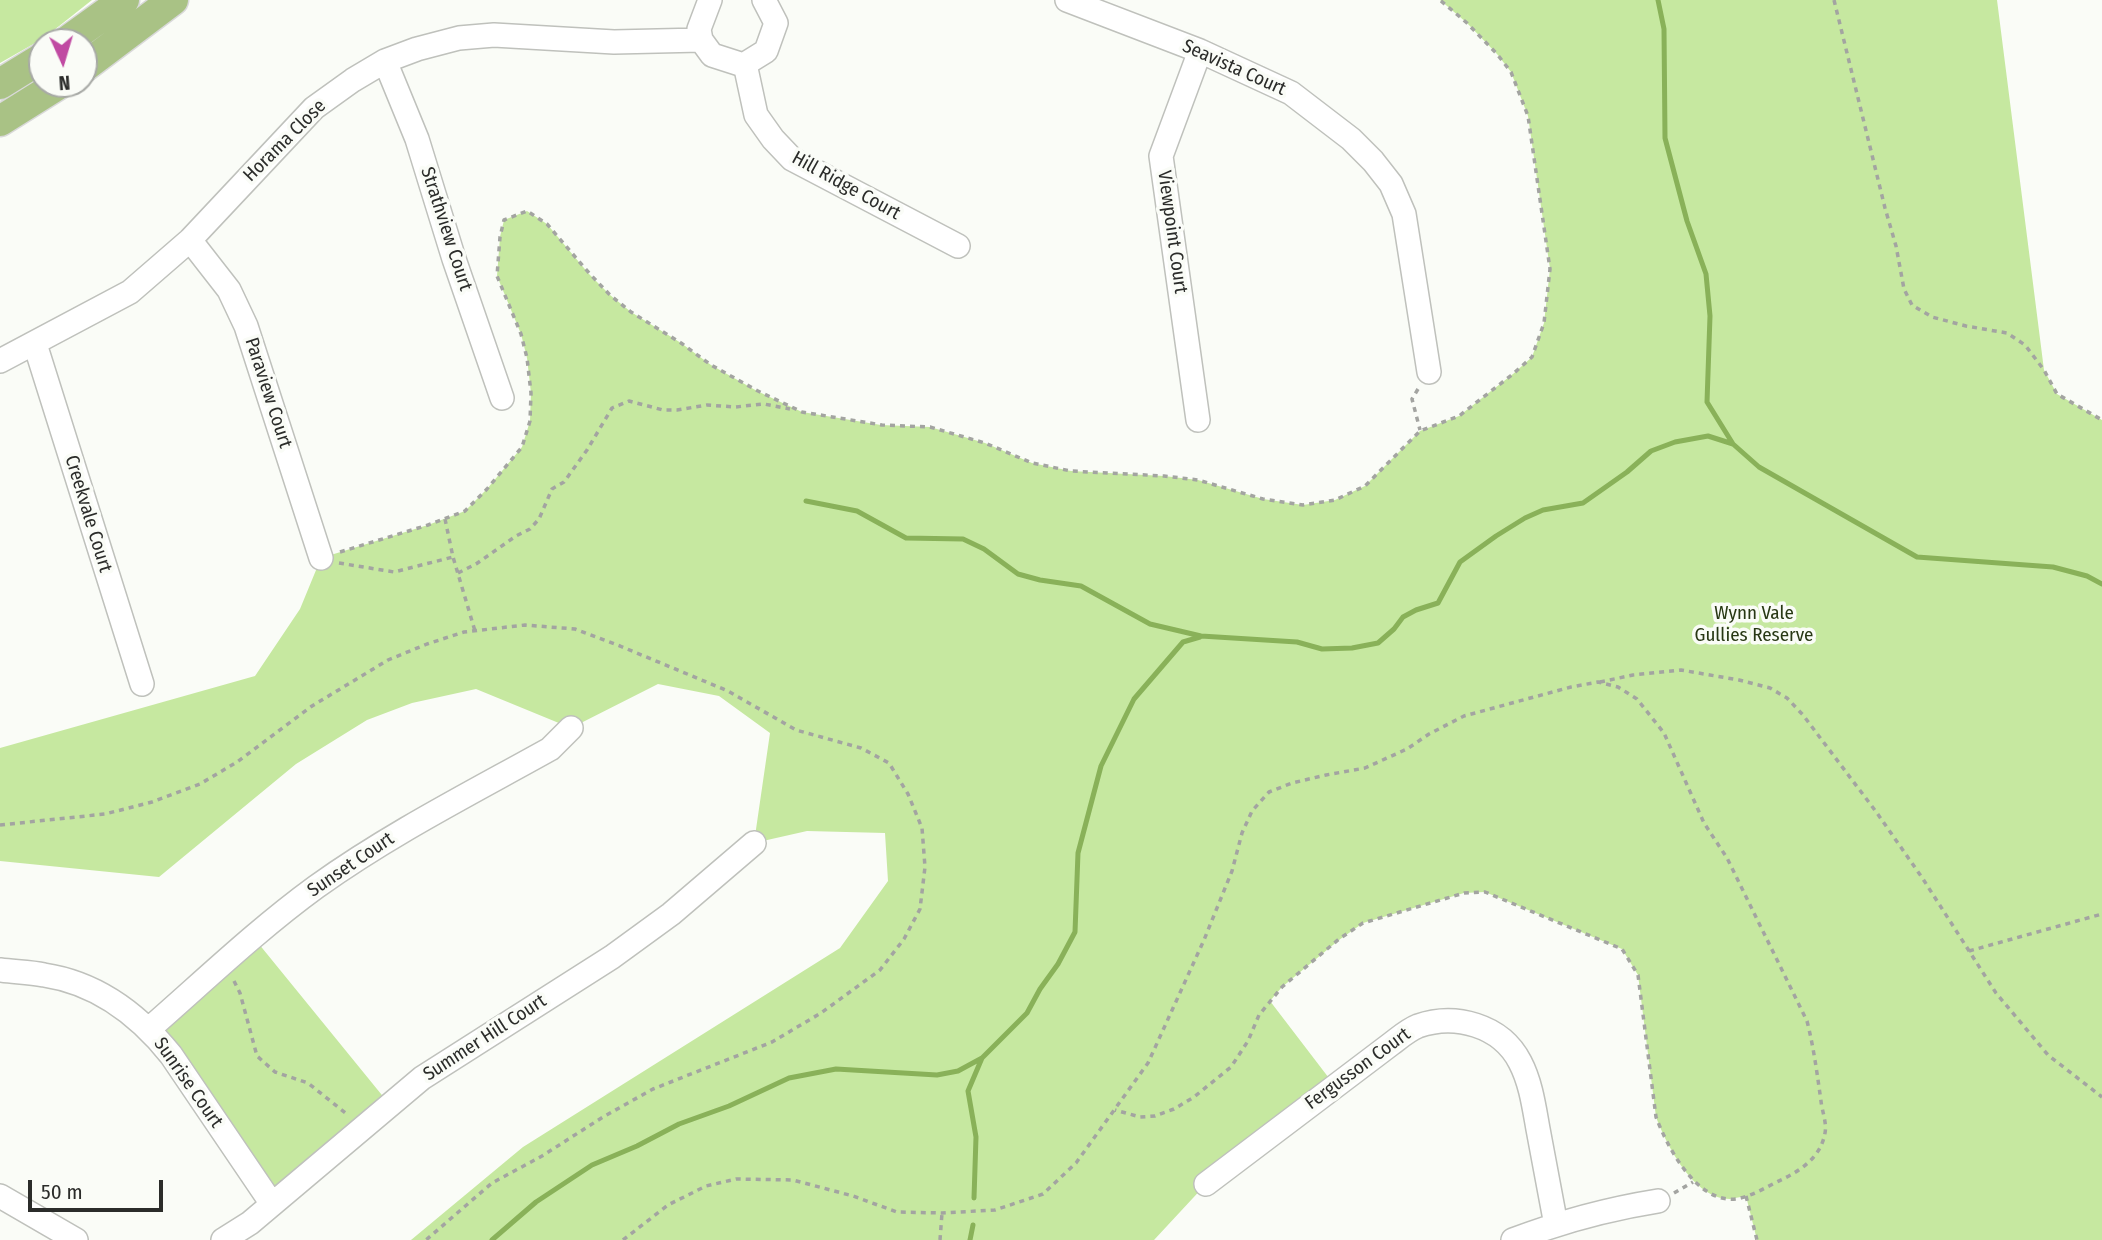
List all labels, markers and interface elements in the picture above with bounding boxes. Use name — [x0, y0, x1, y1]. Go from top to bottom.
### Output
north arrow — [28, 28, 98, 98]
street label: Seavista Court — [1179, 35, 1289, 101]
text: N — [58, 71, 71, 94]
street label: Horama Close — [239, 95, 331, 187]
street label: Hill Ridge Court — [788, 147, 904, 225]
street label: Strathview Court — [415, 164, 477, 294]
street label: Viewpoint Court — [1152, 169, 1192, 295]
street label: Paraview Court — [239, 335, 297, 451]
street label: Creekvale Court — [59, 453, 117, 575]
park label: Wynn Vale Gullies Reserve — [1695, 603, 1813, 647]
street label: Sunset Court — [303, 828, 399, 902]
street label: Summer Hill Court — [419, 990, 551, 1086]
street label: Fergusson Court — [1301, 1023, 1415, 1115]
street label: Sunrise Court — [149, 1034, 227, 1132]
scale bar — [32, 1166, 166, 1210]
text: 50 m — [41, 1179, 83, 1205]

